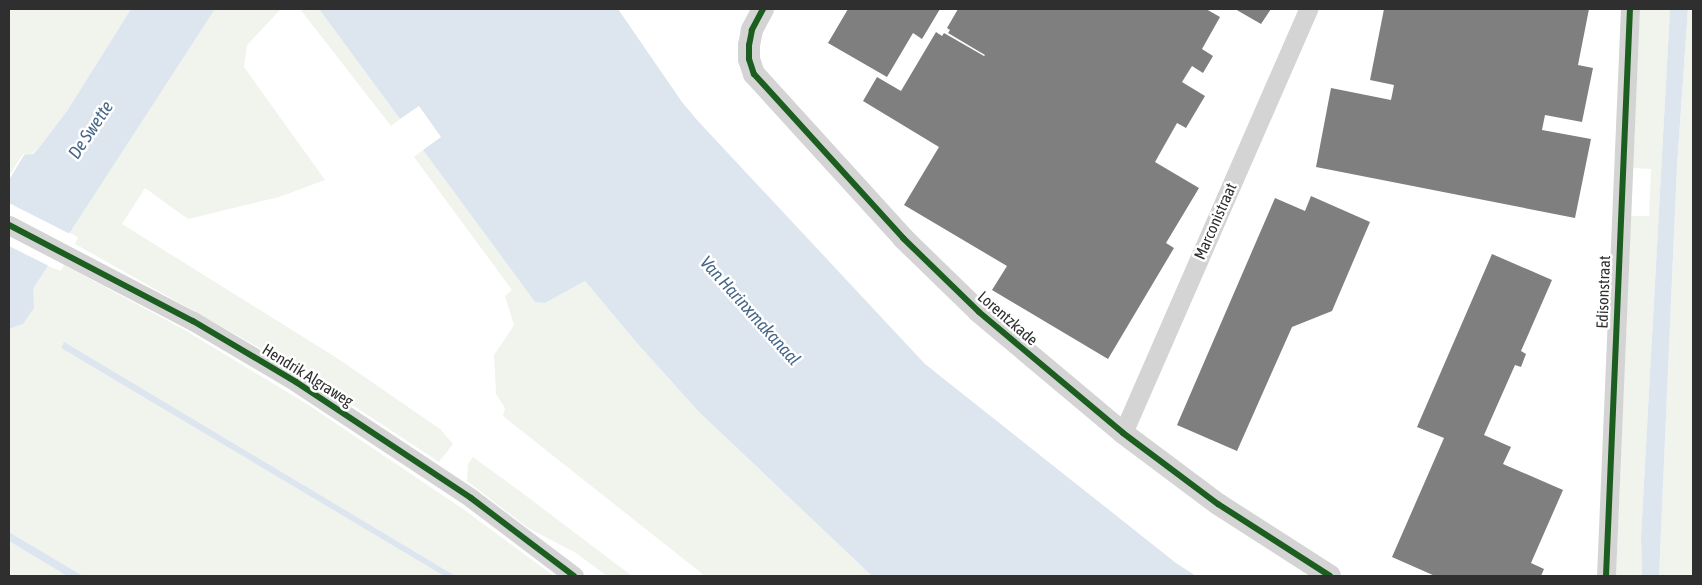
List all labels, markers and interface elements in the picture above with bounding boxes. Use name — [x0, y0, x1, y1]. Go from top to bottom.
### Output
water label: De Swette — [64, 97, 118, 163]
street label: Marconistraat — [1190, 180, 1240, 262]
water label: Van Harinxmakanaal — [695, 252, 805, 370]
street label: Edisonstraat — [1592, 255, 1614, 329]
street label: Lorentzkade — [974, 287, 1042, 349]
street label: Hendrik Algraweg — [259, 339, 357, 411]

